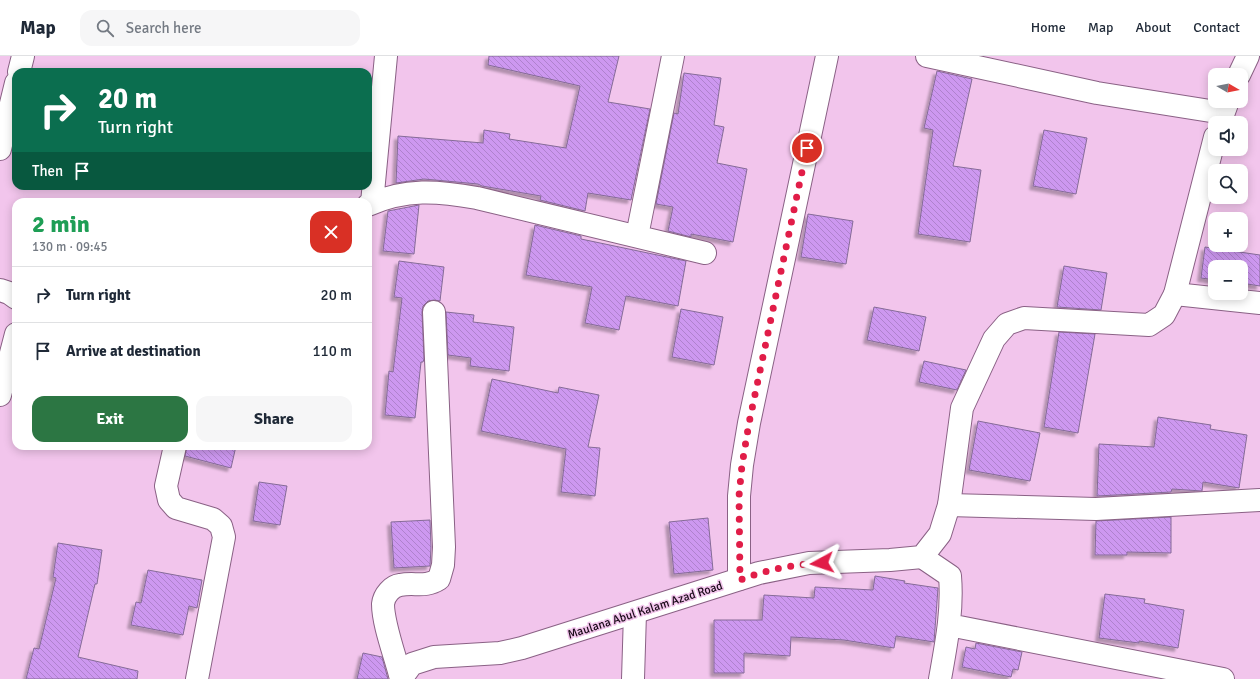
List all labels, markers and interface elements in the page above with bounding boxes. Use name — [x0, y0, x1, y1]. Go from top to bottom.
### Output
search box — [80, 10, 360, 46]
text: Map — [20, 16, 56, 40]
icon: search — [94, 17, 116, 39]
text: Search here — [126, 19, 201, 37]
text: Home — [1031, 19, 1066, 36]
text: Map — [1088, 19, 1113, 36]
text: About — [1135, 19, 1171, 36]
text: Contact — [1193, 19, 1240, 36]
north arrow — [1208, 68, 1248, 108]
map controls — [1208, 68, 1248, 300]
text: 20 m — [98, 82, 157, 116]
icon: right — [32, 84, 84, 136]
text: Turn right — [98, 116, 173, 138]
button: sound — [1208, 116, 1248, 156]
pin — [790, 131, 824, 165]
icon: arrive — [796, 137, 818, 159]
icon: arrive — [71, 160, 93, 182]
text: Then — [32, 162, 63, 180]
button: search — [1208, 164, 1248, 204]
text: 2 min — [32, 209, 90, 239]
button: close — [310, 211, 352, 253]
button: + — [1208, 212, 1248, 252]
text: 130 m · 09:45 — [32, 239, 108, 255]
button: − — [1208, 260, 1248, 300]
icon: right — [32, 284, 54, 306]
text: Turn right — [66, 286, 131, 304]
text: 20 m — [321, 286, 352, 304]
icon: arrive — [32, 340, 54, 362]
text: Arrive at destination — [66, 342, 201, 360]
text: 110 m — [312, 342, 352, 360]
button: Exit — [32, 396, 188, 442]
button: Share — [196, 396, 352, 442]
position arrow — [801, 542, 843, 584]
street label: Maulana Abul Kalam Azad Road — [566, 578, 725, 643]

